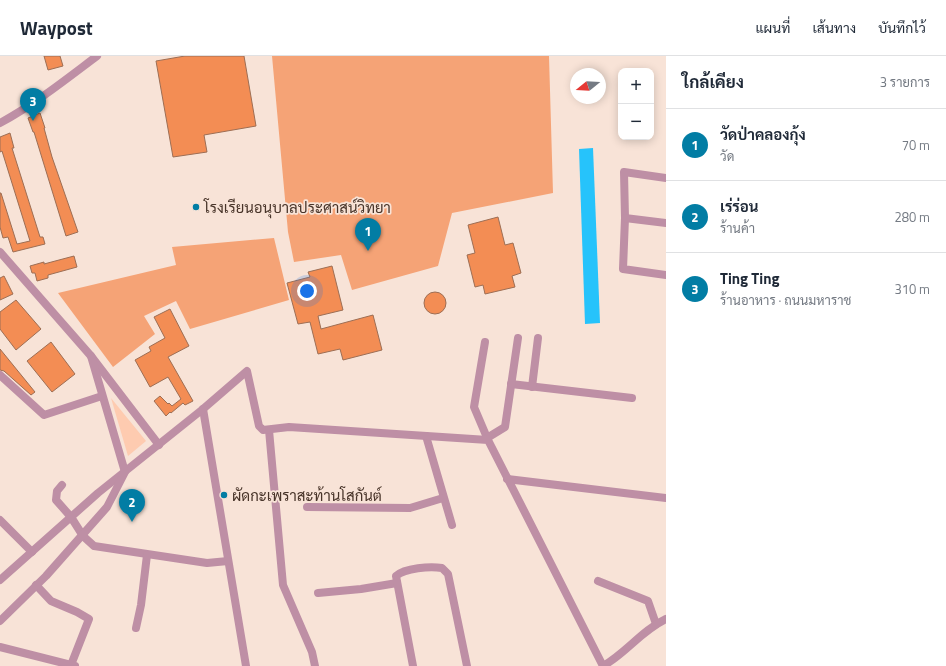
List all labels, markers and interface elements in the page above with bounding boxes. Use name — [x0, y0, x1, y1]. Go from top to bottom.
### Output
text: Waypost — [20, 13, 93, 42]
text: แผนที่ — [755, 17, 790, 38]
text: เส้นทาง — [812, 17, 856, 38]
text: บันทึกไว้ — [878, 17, 926, 38]
north arrow — [570, 68, 606, 104]
map controls — [618, 68, 654, 140]
button: + — [618, 68, 654, 104]
text: ใกล้เคียง — [682, 69, 744, 95]
text: 3 รายการ — [880, 72, 930, 92]
pin: 3 — [20, 88, 46, 121]
button: − — [618, 104, 654, 140]
text: วัดป่าคลองกุ้ง — [720, 123, 806, 146]
text: 1 — [691, 135, 699, 155]
text: 70 m — [902, 135, 930, 155]
text: วัด — [720, 146, 734, 166]
text: เร่ร่อน — [720, 195, 759, 218]
place label: โรงเรียนอนุบาลประศาสน์วิทยา — [203, 196, 391, 219]
marker: โรงเรียนอนุบาลประศาสน์วิทยา — [191, 202, 201, 212]
text: 2 — [691, 207, 699, 227]
text: 280 m — [894, 207, 930, 227]
pin: 1 — [355, 218, 381, 251]
text: ร้านค้า — [720, 218, 755, 238]
text: Ting Ting — [720, 267, 779, 290]
text: 3 — [691, 279, 699, 299]
text: 310 m — [894, 279, 930, 299]
your location — [297, 281, 317, 301]
text: ร้านอาหาร · ถนนมหาราช — [720, 290, 851, 310]
place label: ผัดกะเพราสะท้านโสกันต์ — [232, 484, 382, 507]
pin: 2 — [119, 489, 145, 522]
marker: ผัดกะเพราสะท้านโสกันต์ — [219, 490, 229, 500]

